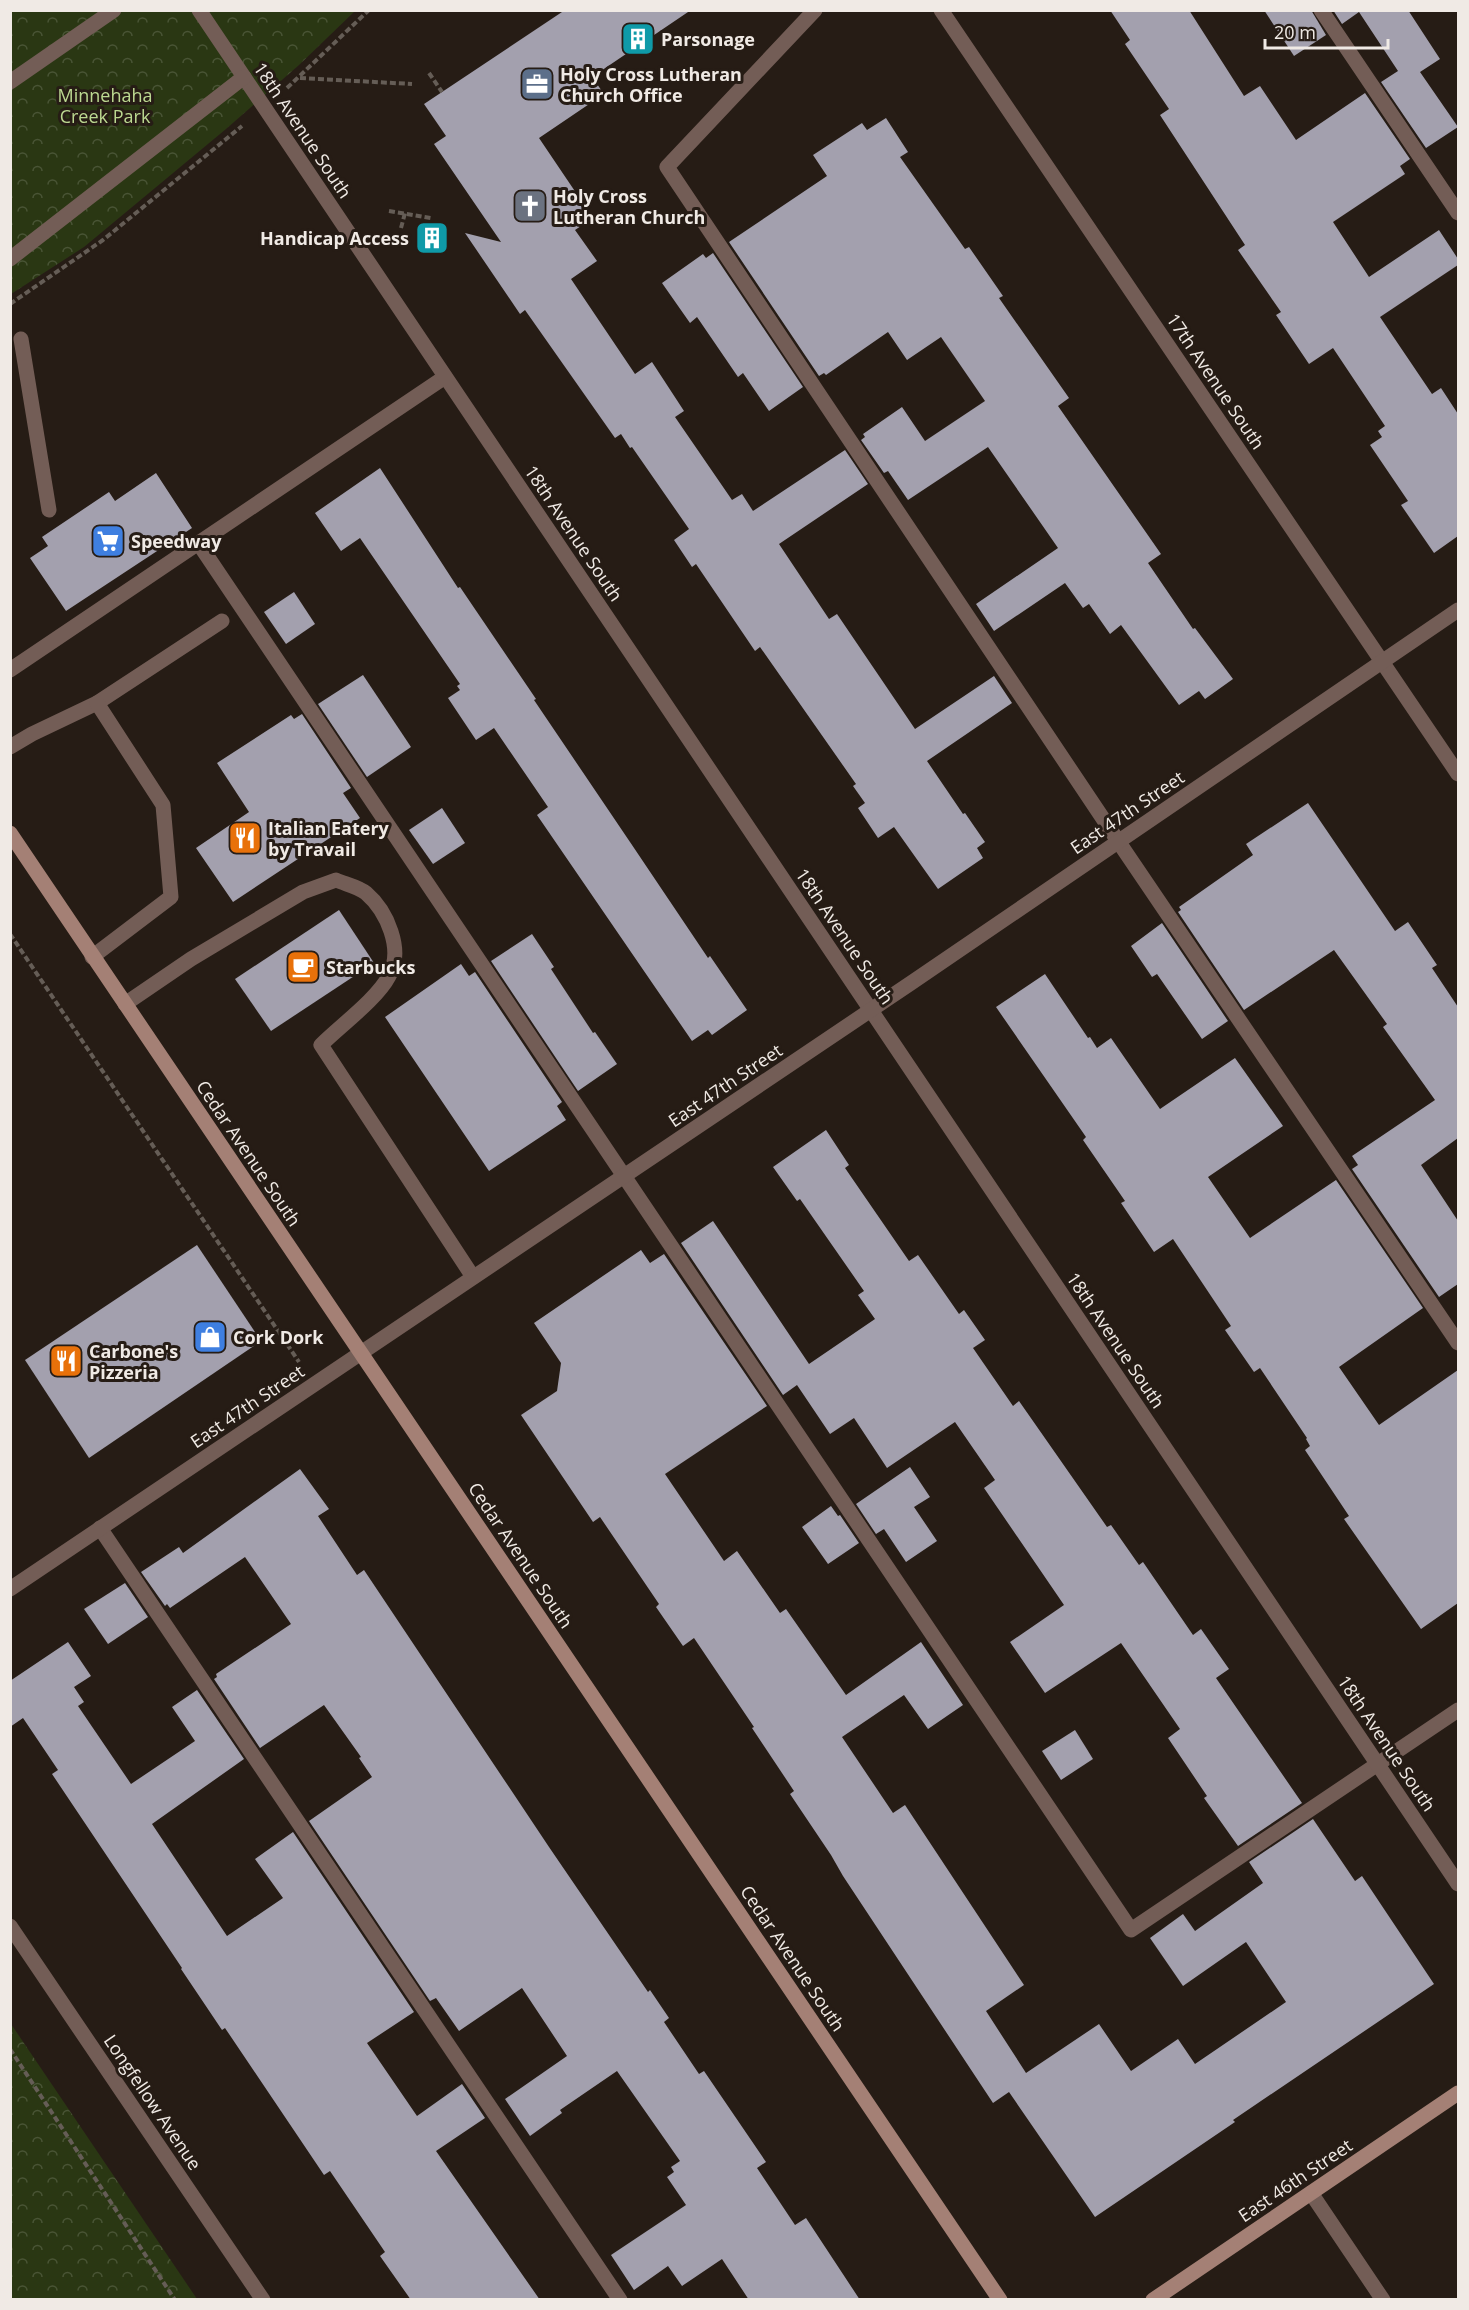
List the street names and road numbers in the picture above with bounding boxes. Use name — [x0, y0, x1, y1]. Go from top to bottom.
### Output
street label: 18th Avenue South — [249, 57, 357, 203]
street label: 17th Avenue South — [1162, 308, 1270, 454]
street label: 18th Avenue South — [520, 460, 628, 606]
street label: East 47th Street — [1065, 765, 1189, 859]
street label: 18th Avenue South — [791, 863, 899, 1009]
street label: East 47th Street — [663, 1038, 787, 1132]
street label: Cedar Avenue South — [191, 1075, 307, 1231]
street label: 18th Avenue South — [1062, 1267, 1170, 1413]
street label: East 47th Street — [185, 1359, 309, 1453]
street label: Cedar Avenue South — [463, 1477, 579, 1633]
street label: 18th Avenue South — [1333, 1670, 1441, 1816]
street label: Cedar Avenue South — [735, 1880, 851, 2036]
street label: Longfellow Avenue — [99, 2030, 207, 2174]
street label: East 46th Street — [1233, 2133, 1357, 2227]

